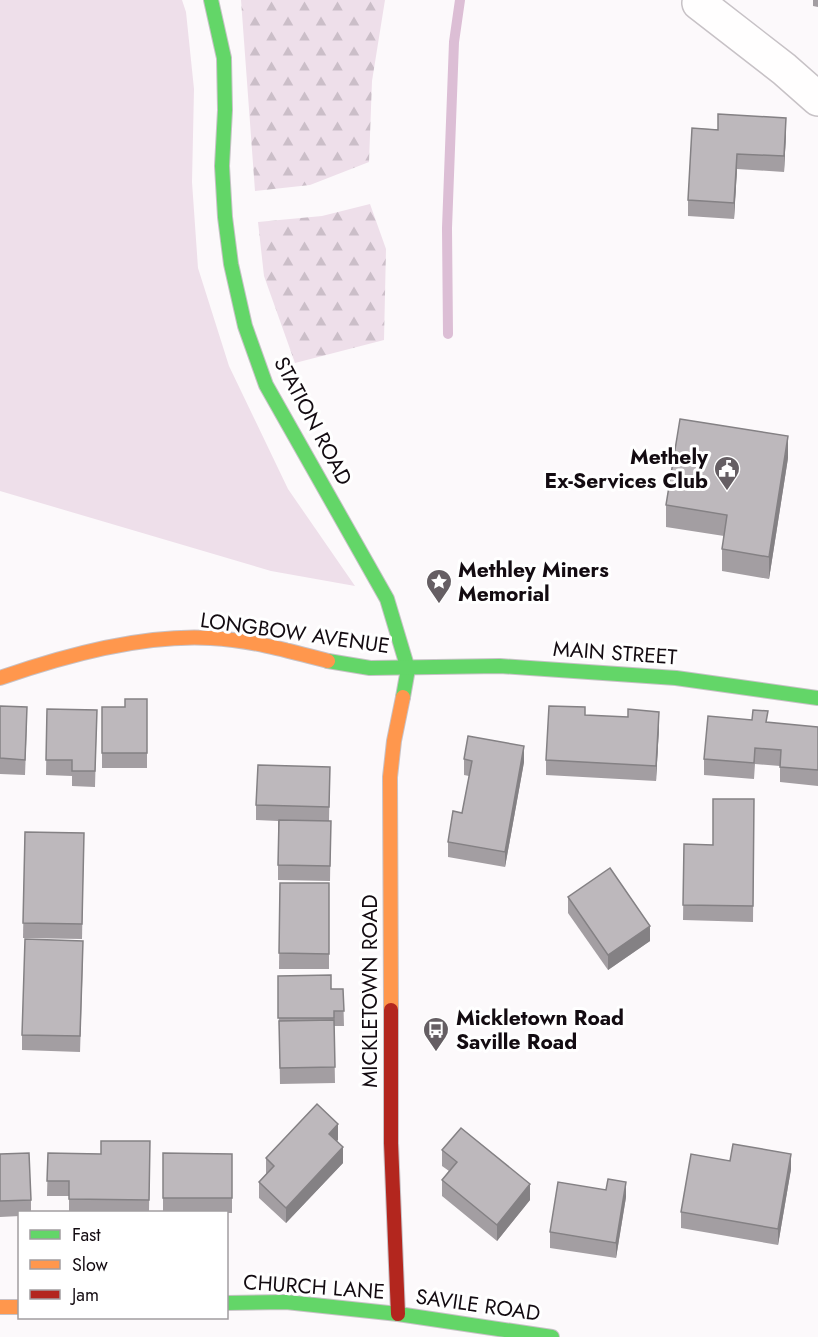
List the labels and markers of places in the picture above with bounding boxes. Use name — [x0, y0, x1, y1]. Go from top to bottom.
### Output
place label: Methely Ex-Services Club — [545, 442, 709, 496]
public building icon: Methely Ex-Services Club — [712, 454, 742, 492]
place label: Methley Miners Memorial — [458, 555, 609, 609]
place icon: Methley Miners Memorial — [424, 567, 454, 605]
place label: Mickletown Road Saville Road — [456, 1003, 624, 1057]
bus stop icon: Mickletown Road Saville Road — [421, 1015, 451, 1053]

